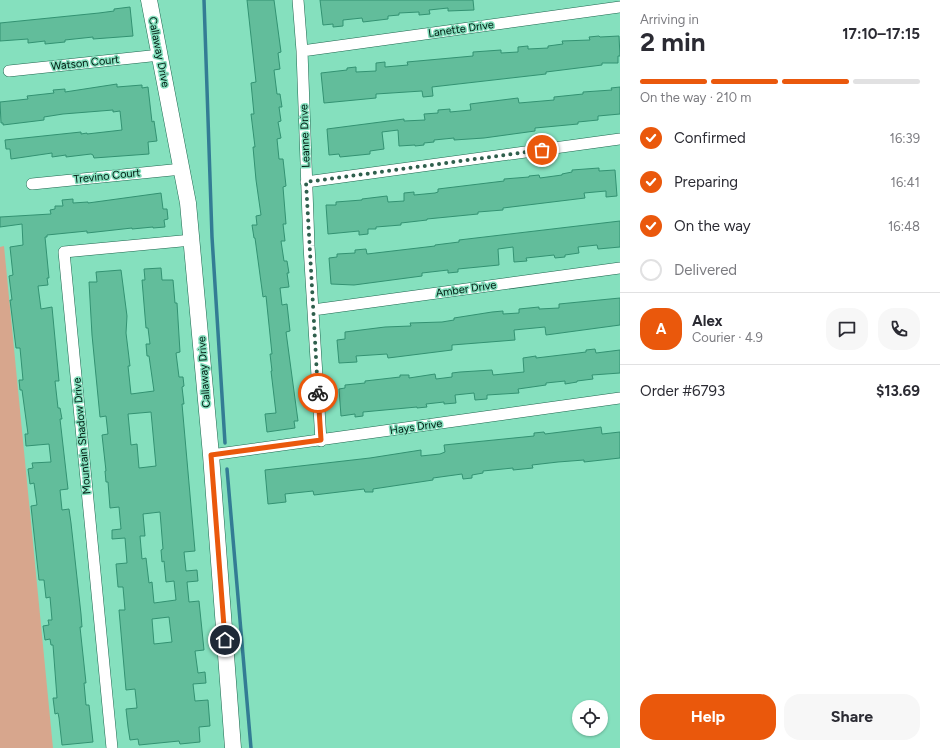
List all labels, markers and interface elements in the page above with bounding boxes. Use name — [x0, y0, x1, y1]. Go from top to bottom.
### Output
text: Arriving in — [640, 12, 699, 27]
street label: Callaway Drive — [146, 15, 172, 89]
street label: Lanette Drive — [427, 18, 495, 40]
text: 17:10–17:15 — [842, 25, 920, 43]
text: 2 min — [640, 26, 706, 58]
street label: Watson Court — [50, 53, 120, 73]
text: On the way · 210 m — [640, 90, 751, 105]
street label: Leanne Drive — [297, 104, 313, 168]
icon: check — [640, 127, 662, 149]
text: Confirmed — [674, 129, 746, 147]
text: 16:39 — [890, 131, 920, 146]
pin — [525, 133, 559, 167]
icon: bag — [531, 139, 553, 161]
street label: Trevino Court — [73, 166, 141, 186]
icon: check — [640, 171, 662, 193]
text: Preparing — [674, 173, 738, 191]
text: 16:41 — [891, 175, 920, 190]
icon: check — [640, 215, 662, 237]
text: On the way — [674, 217, 751, 235]
text: 16:48 — [888, 219, 920, 234]
text: Delivered — [674, 261, 737, 279]
street label: Amber Drive — [435, 278, 497, 300]
button: chat — [826, 308, 868, 350]
button: phone — [878, 308, 920, 350]
text: Alex — [692, 312, 722, 330]
text: A — [656, 320, 666, 338]
text: Courier · 4.9 — [692, 330, 763, 345]
street label: Callaway Drive — [195, 336, 213, 408]
courier — [298, 373, 338, 413]
street label: Mountain Shadow Drive — [70, 377, 94, 495]
icon: bike — [307, 382, 329, 404]
text: Order #6793 — [640, 382, 725, 400]
text: $13.69 — [876, 382, 920, 400]
street label: Hays Drive — [389, 417, 443, 437]
pin — [208, 623, 242, 657]
icon: home — [214, 629, 236, 651]
button: Help — [640, 694, 776, 740]
button: Share — [784, 694, 920, 740]
map controls — [572, 700, 608, 736]
button: locate — [572, 700, 608, 736]

